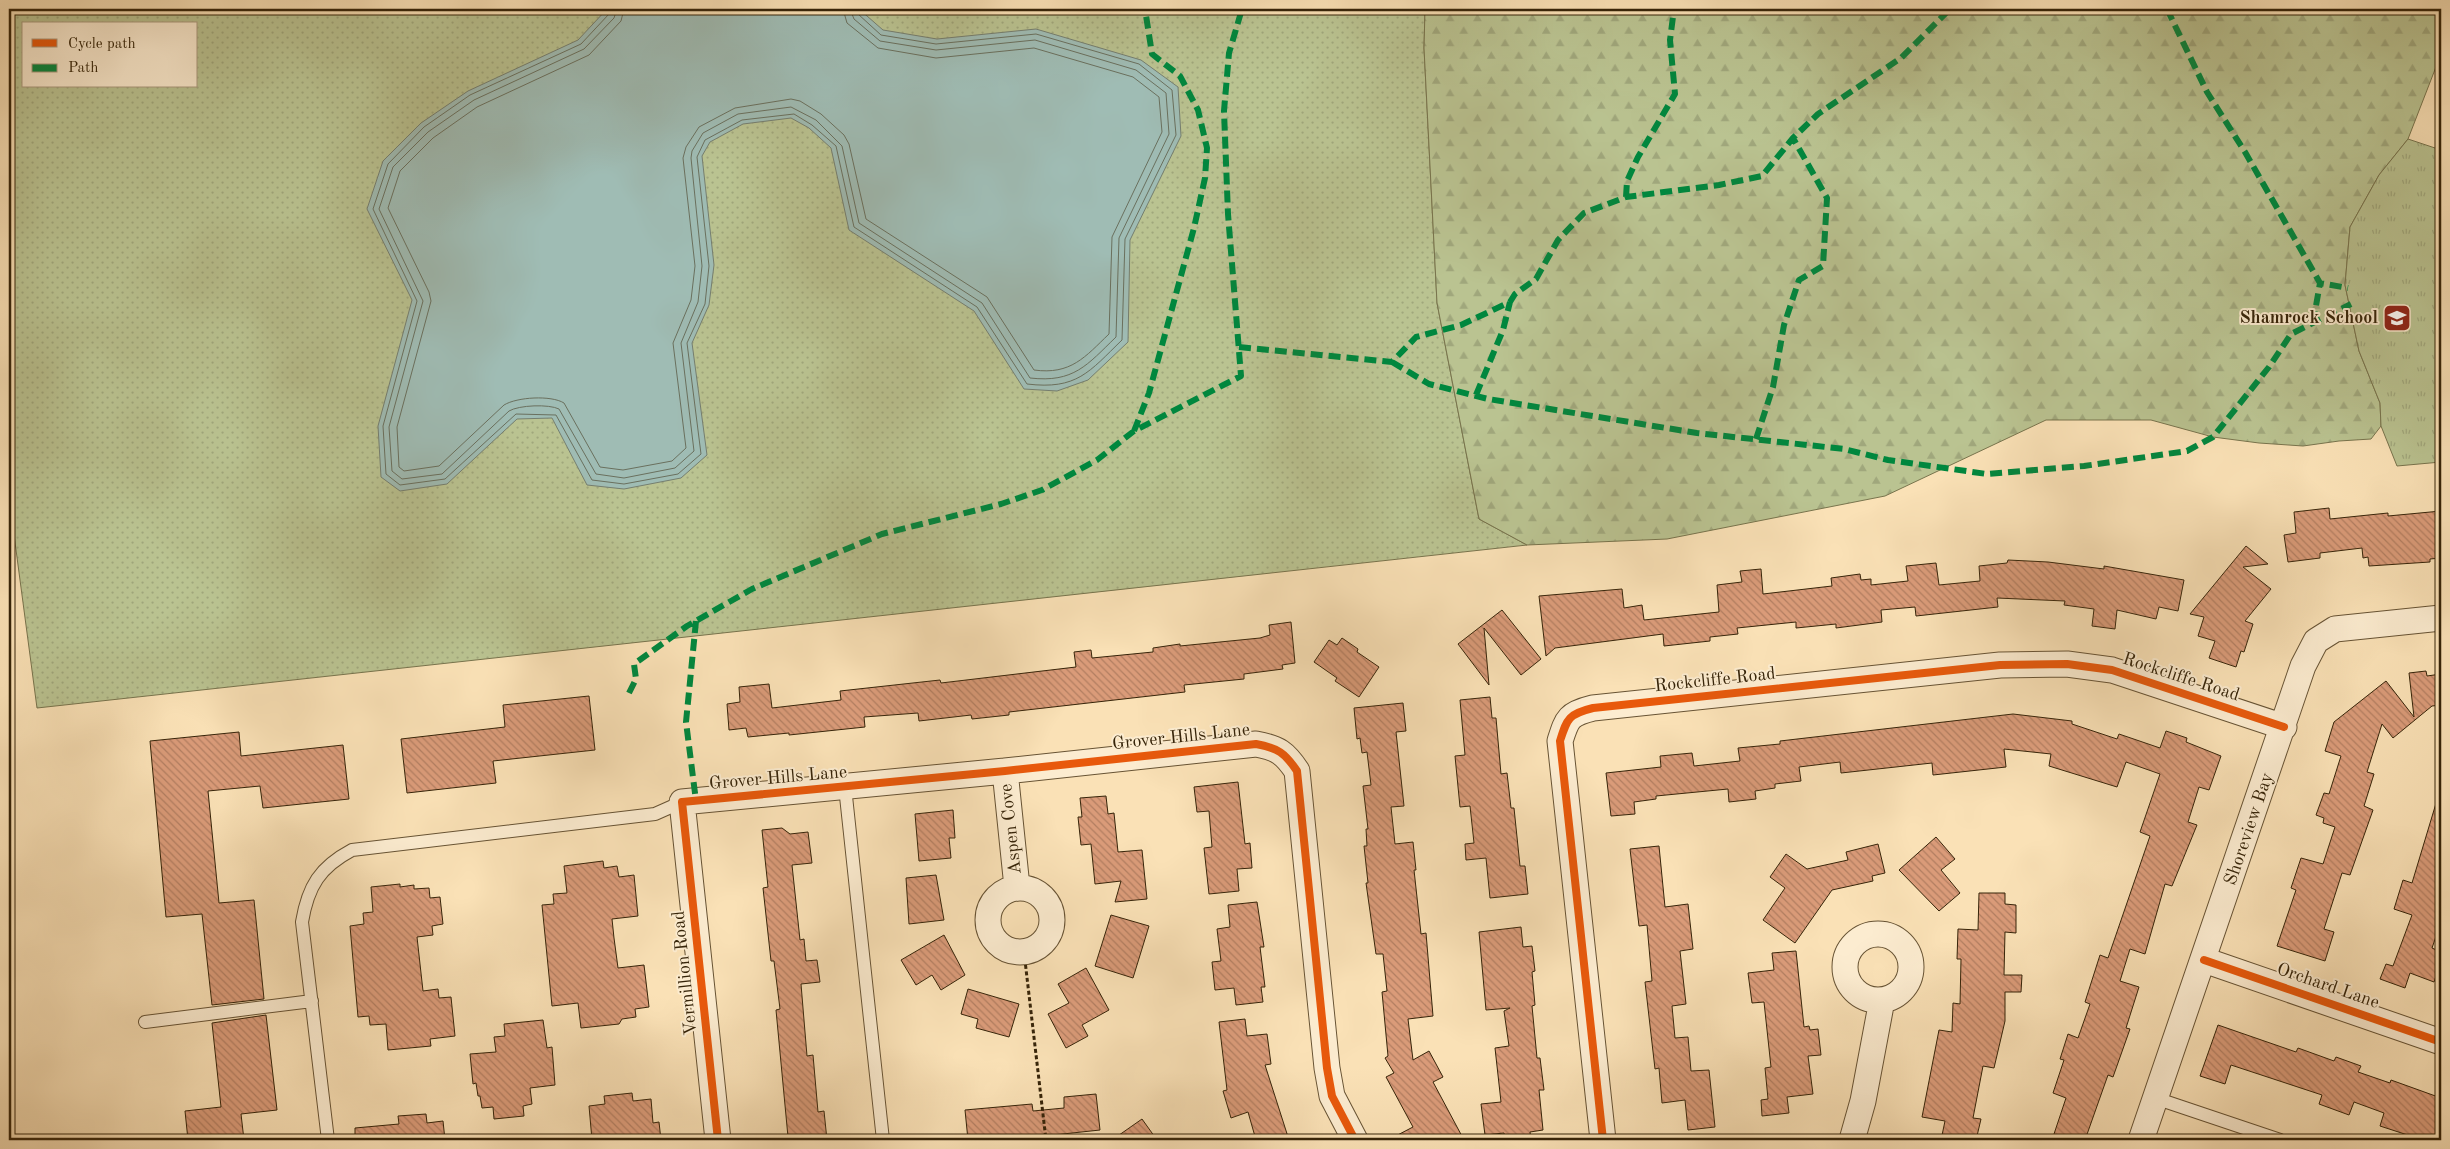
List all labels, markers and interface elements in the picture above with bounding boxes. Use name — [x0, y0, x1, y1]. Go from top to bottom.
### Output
legend — [22, 22, 198, 88]
text: Cycle path — [68, 37, 136, 52]
text: Path — [68, 61, 98, 76]
school or university icon: Shamrock School — [2382, 303, 2412, 333]
place label: Shamrock School — [2239, 309, 2378, 327]
street label: Rockcliffe Road — [2120, 650, 2242, 704]
street label: Rockcliffe Road — [1653, 665, 1777, 695]
street label: Grover Hills Lane — [1111, 721, 1251, 753]
street label: Grover Hills Lane — [708, 763, 848, 793]
street label: Shoreview Bay — [2221, 770, 2277, 888]
street label: Aspen Cove — [997, 783, 1025, 875]
street label: Vermillion Road — [669, 910, 701, 1036]
street label: Orchard Lane — [2274, 960, 2382, 1012]

